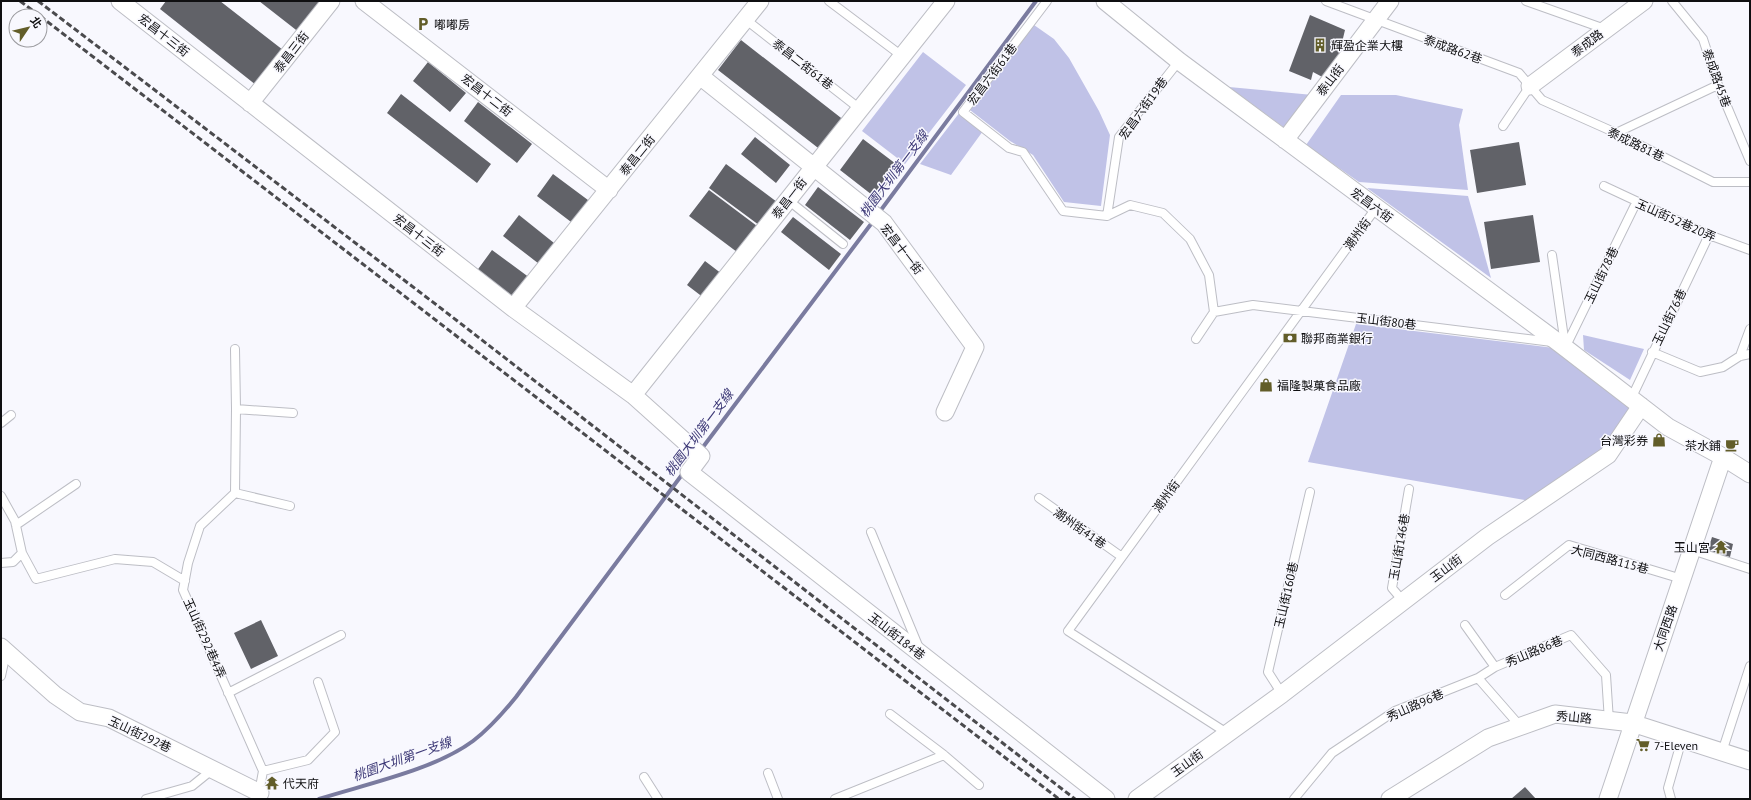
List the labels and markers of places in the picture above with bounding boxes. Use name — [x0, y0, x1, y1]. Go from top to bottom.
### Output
parking icon: 嘟嘟房 — [415, 16, 431, 32]
place label: 嘟嘟房 — [434, 17, 470, 32]
building icon: 輝盈企業大樓 — [1312, 37, 1328, 53]
place label: 輝盈企業大樓 — [1331, 38, 1403, 53]
bank icon: 聯邦商業銀行 — [1282, 330, 1298, 346]
place label: 聯邦商業銀行 — [1301, 331, 1373, 346]
shop icon: 福隆製菓食品廠 — [1258, 377, 1274, 393]
place label: 福隆製菓食品廠 — [1277, 378, 1361, 393]
shop icon: 台灣彩券 — [1651, 432, 1667, 448]
place label: 台灣彩券 — [1600, 433, 1648, 448]
cafe icon: 茶水鋪 — [1724, 437, 1740, 453]
place label: 茶水鋪 — [1685, 438, 1721, 453]
temple icon: 玉山宮 — [1713, 539, 1729, 555]
place label: 玉山宮 — [1674, 540, 1710, 555]
supermarket icon: 7-Eleven — [1635, 737, 1651, 753]
place label: 7-Eleven — [1654, 738, 1698, 753]
temple icon: 代天府 — [264, 775, 280, 791]
place label: 代天府 — [283, 776, 319, 791]

